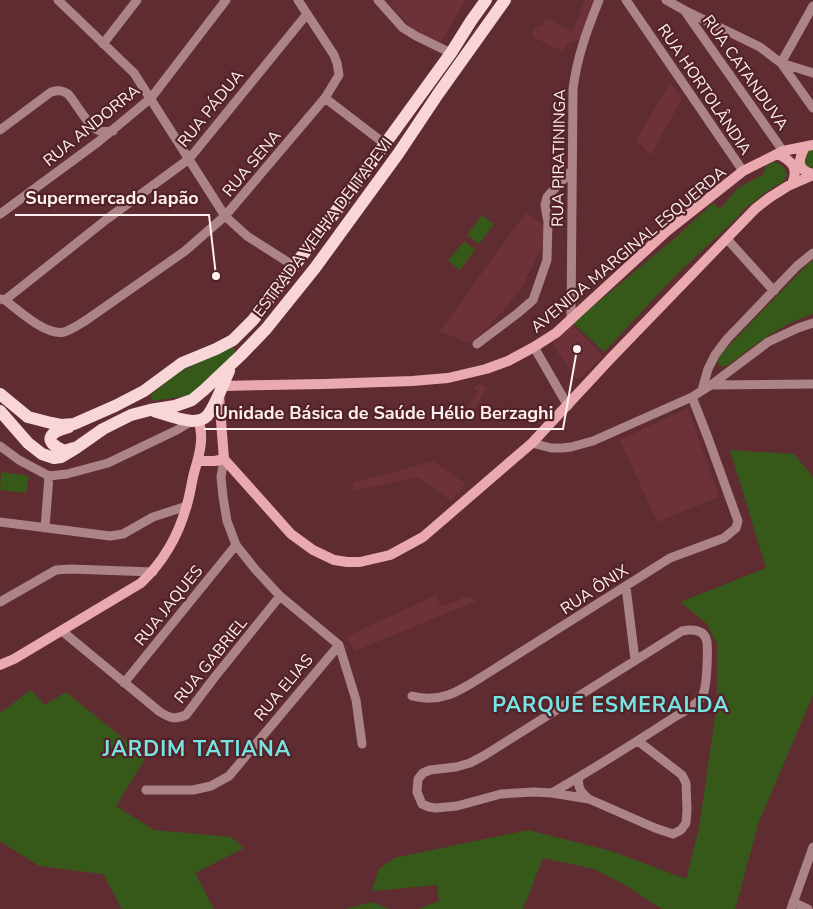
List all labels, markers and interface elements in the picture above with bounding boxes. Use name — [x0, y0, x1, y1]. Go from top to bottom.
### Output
street label: RUA CATANDUVA — [697, 10, 793, 135]
street label: RUA HORTOLÂNDIA — [652, 20, 756, 160]
street label: RUA PÁDUA — [173, 65, 249, 152]
street label: RUA ANDORRA — [39, 80, 145, 172]
street label: RUA PIRATININGA — [547, 88, 571, 227]
street label: RUA SENA — [217, 125, 286, 202]
street label: ESTRADA VELHA DE ITAPEVI — [248, 134, 397, 322]
street label: AVENIDA MARGINAL ESQUERDA — [526, 161, 731, 338]
callout: Supermercado Japão — [15, 182, 209, 215]
text: Supermercado Japão — [25, 186, 199, 210]
callout: Unidade Básica de Saúde Hélio Berzaghi — [204, 396, 563, 429]
text: Unidade Básica de Saúde Hélio Berzaghi — [215, 401, 553, 425]
street label: RUA ÔNIX — [556, 559, 633, 620]
street label: RUA JAQUES — [130, 561, 208, 650]
street label: RUA GABRIEL — [169, 613, 253, 708]
street label: RUA ELIAS — [249, 649, 319, 726]
district label: PARQUE ESMERALDA — [492, 691, 730, 719]
district label: JARDIM TATIANA — [102, 735, 291, 763]

